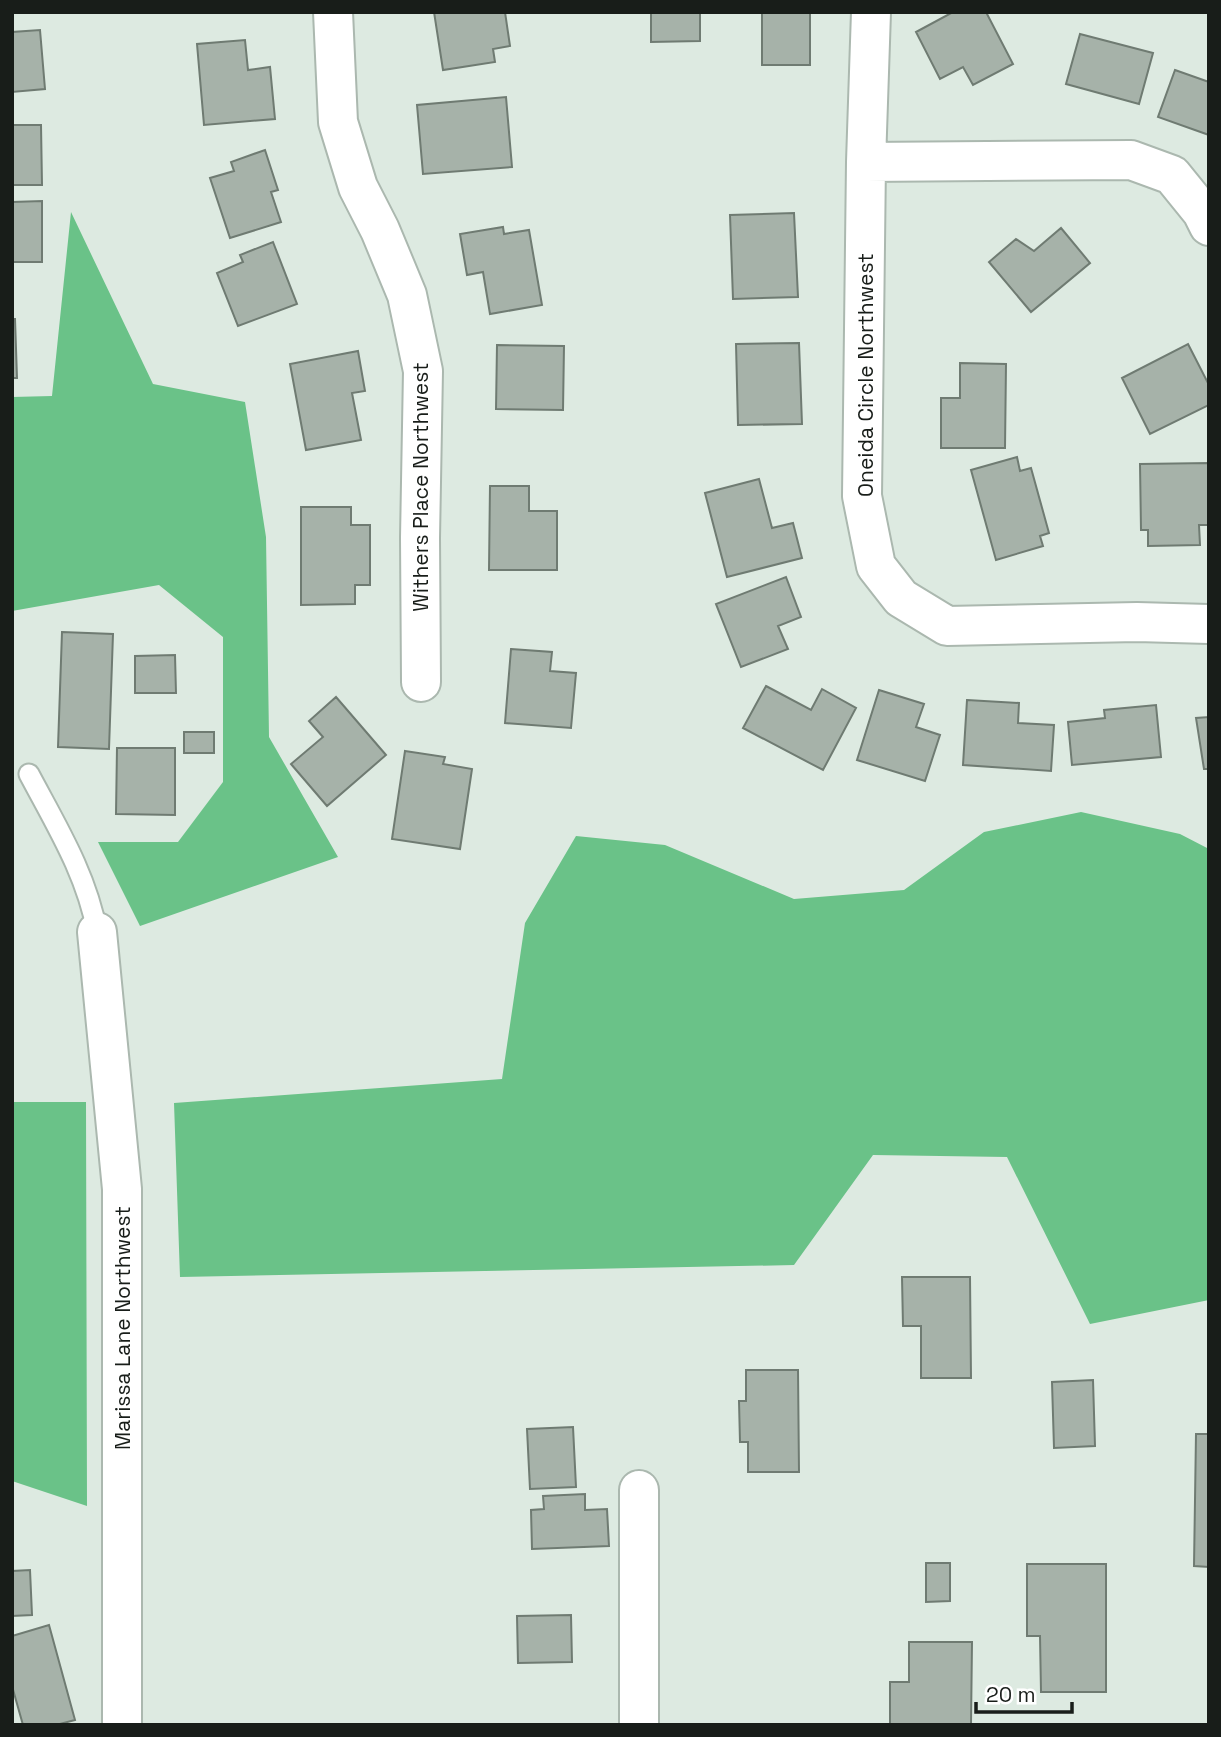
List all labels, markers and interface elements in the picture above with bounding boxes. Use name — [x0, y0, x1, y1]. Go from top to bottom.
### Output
street label: Oneida Circle Northwest — [852, 253, 879, 497]
street label: Withers Place Northwest — [407, 362, 434, 612]
street label: Marissa Lane Northwest — [109, 1206, 136, 1450]
scale bar — [976, 1670, 1072, 1714]
text: 20 m — [986, 1681, 1036, 1708]

